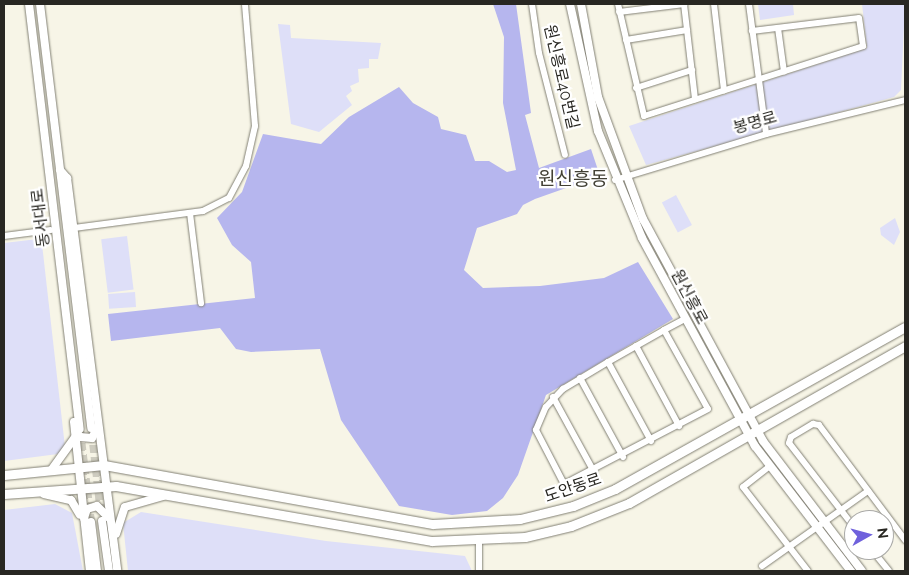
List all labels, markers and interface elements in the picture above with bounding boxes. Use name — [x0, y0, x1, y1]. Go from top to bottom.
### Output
street label: 원신흥로40번길 — [540, 23, 582, 131]
street label: 봉명로 — [731, 108, 779, 138]
district label: 원신흥동 — [538, 168, 608, 190]
street label: 동서대로 — [28, 188, 54, 248]
street label: 원신흥로 — [667, 266, 711, 328]
street label: 도안동로 — [542, 469, 604, 507]
north arrow — [844, 510, 894, 560]
text: N — [874, 527, 891, 540]

